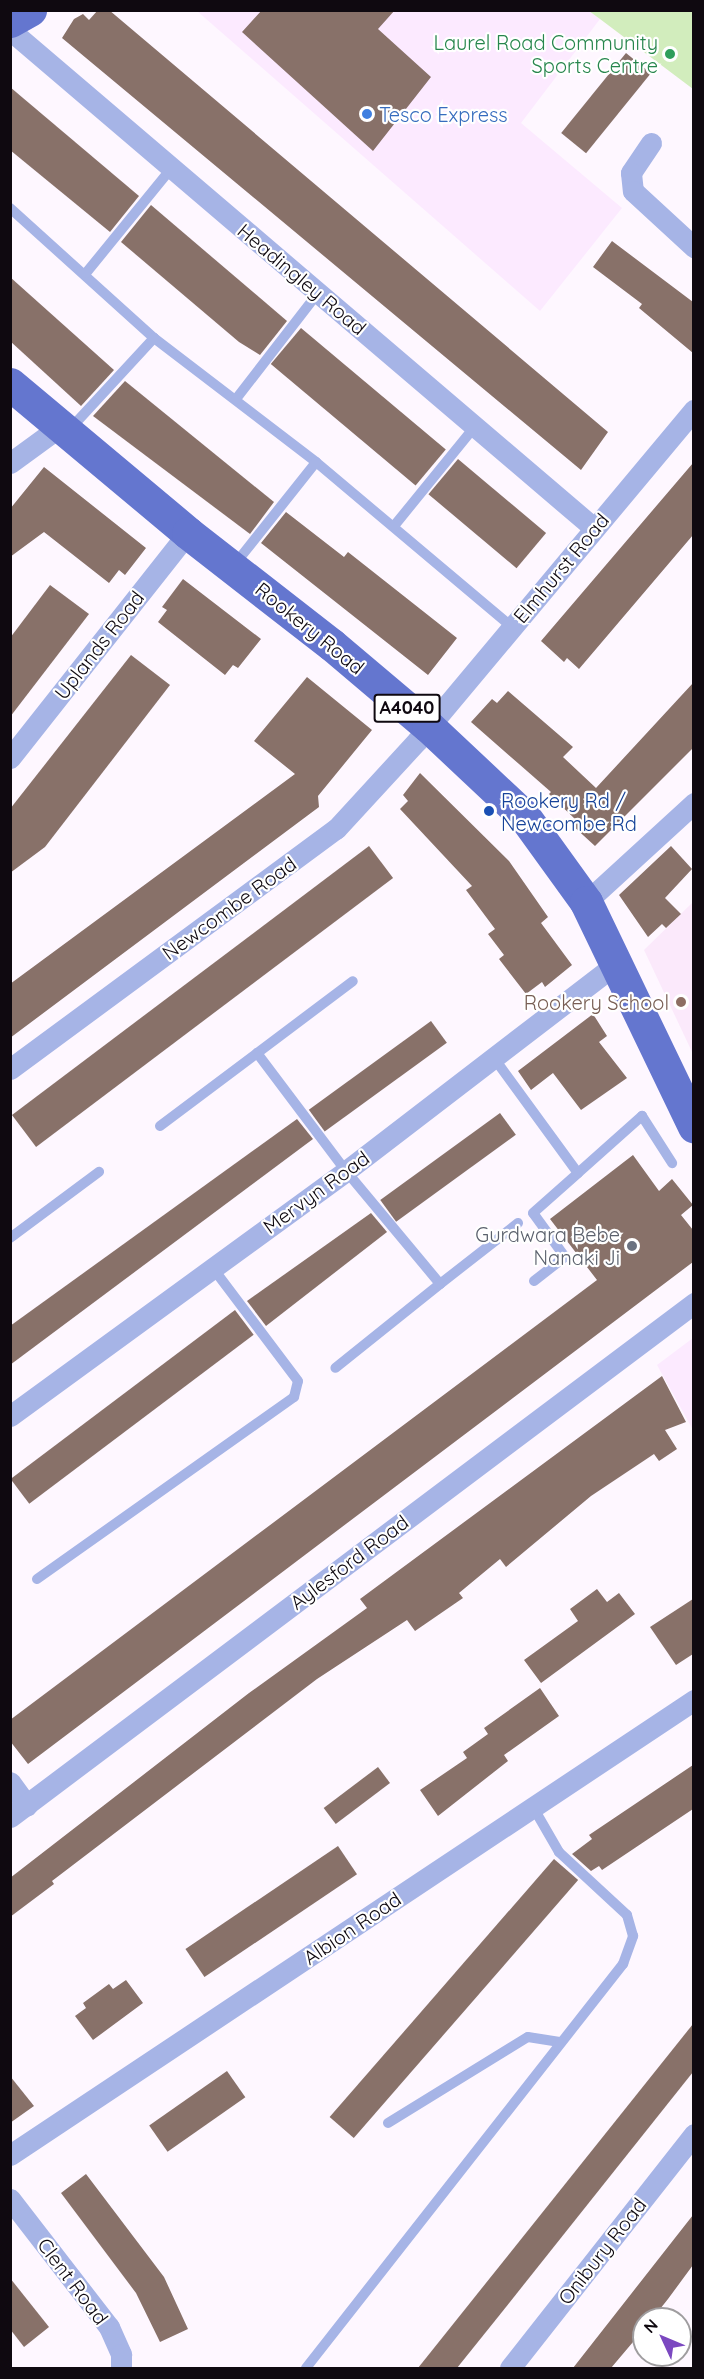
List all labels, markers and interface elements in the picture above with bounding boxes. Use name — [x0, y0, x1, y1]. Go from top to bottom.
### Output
place label: Laurel Road Community Sports Centre — [433, 30, 658, 77]
marker: Laurel Road Community Sports Centre — [663, 47, 677, 61]
place label: Tesco Express — [379, 102, 508, 126]
marker: Tesco Express — [360, 107, 374, 121]
street label: Headingley Road — [233, 218, 371, 340]
street label: Elmhurst Road — [508, 508, 614, 628]
street label: Rookery Road — [251, 577, 369, 679]
street label: Uplands Road — [49, 586, 149, 704]
road number: A4040 — [372, 693, 442, 723]
place label: Rookery Rd / Newcombe Rd — [501, 788, 637, 835]
marker: Rookery Rd / Newcombe Rd — [482, 804, 496, 818]
street label: Newcombe Road — [157, 851, 301, 965]
place label: Rookery School — [524, 990, 669, 1014]
marker: Rookery School — [674, 995, 688, 1009]
street label: Mervyn Road — [258, 1146, 374, 1238]
place label: Gurdwara Bebe Nanaki Ji — [475, 1222, 620, 1269]
marker: Gurdwara Bebe Nanaki Ji — [625, 1239, 639, 1253]
street label: Aylesford Road — [285, 1510, 413, 1614]
street label: Albion Road — [299, 1887, 405, 1969]
street label: Onibury Road — [553, 2193, 651, 2309]
street label: Clent Road — [33, 2233, 113, 2329]
north arrow — [632, 2307, 692, 2367]
text: N — [639, 2315, 662, 2337]

